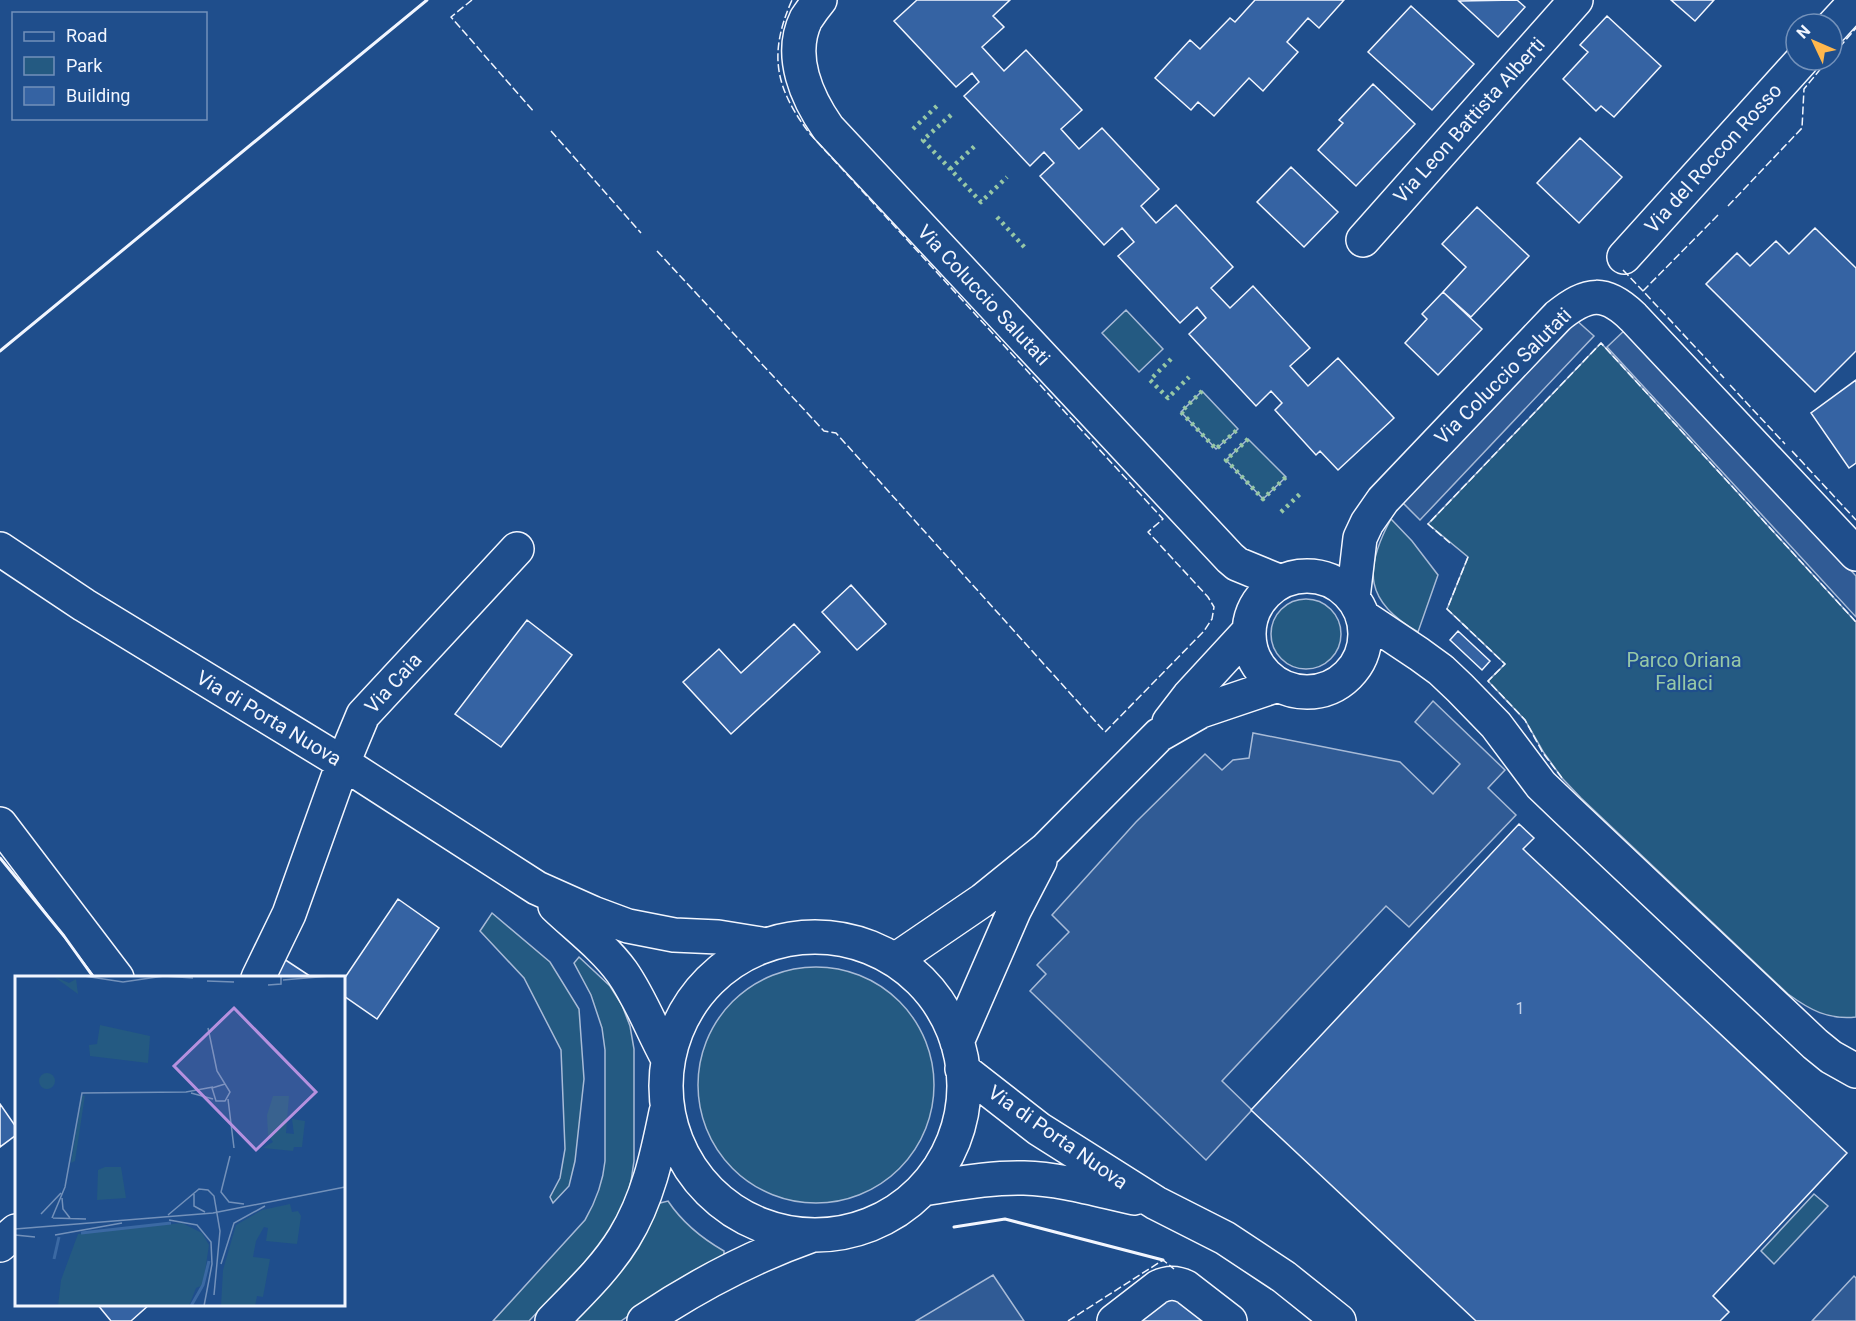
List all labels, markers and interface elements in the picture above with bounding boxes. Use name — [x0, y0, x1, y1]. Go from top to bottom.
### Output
legend — [12, 12, 207, 120]
north arrow — [1784, 12, 1844, 72]
text: N — [1793, 21, 1814, 43]
text: Road — [66, 25, 107, 46]
street label: Via Leon Battista Alberti — [1388, 32, 1550, 208]
text: Park — [66, 55, 103, 76]
street label: Via del Roccon Rosso — [1640, 78, 1786, 238]
text: Building — [66, 85, 130, 106]
street label: Via Coluccio Salutati — [913, 220, 1055, 370]
street label: Via Coluccio Salutati — [1430, 303, 1576, 449]
street label: Via Caia — [360, 648, 426, 718]
park label: Parco Oriana Fallaci — [1626, 648, 1742, 695]
street label: Via di Porta Nuova — [192, 665, 346, 771]
inset map — [15, 976, 345, 1306]
house number: 1 — [1516, 999, 1525, 1018]
street label: Via di Porta Nuova — [984, 1080, 1132, 1194]

